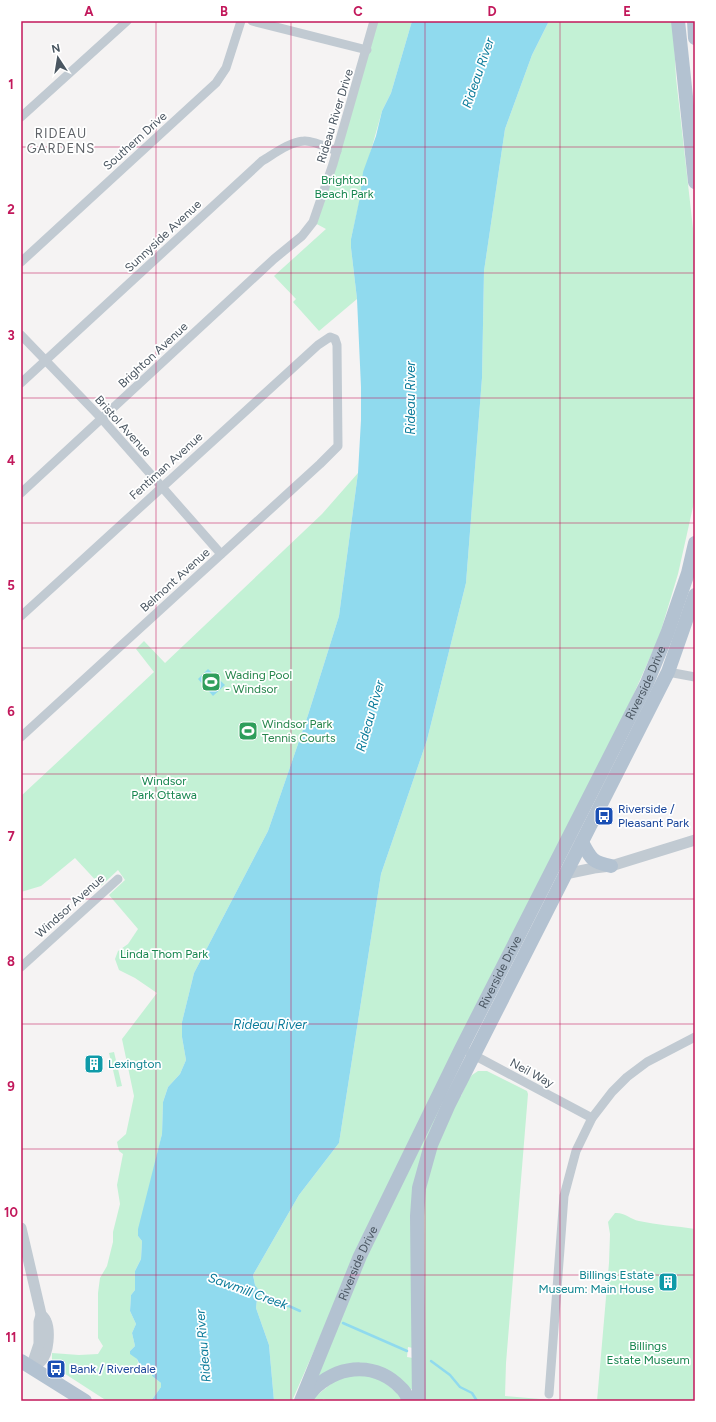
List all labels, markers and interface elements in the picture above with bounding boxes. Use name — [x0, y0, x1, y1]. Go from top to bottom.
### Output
text: A — [84, 4, 94, 19]
text: B — [220, 4, 228, 19]
text: C — [353, 4, 363, 19]
text: D — [487, 4, 497, 19]
text: E — [623, 4, 631, 19]
water label: Rideau River — [459, 35, 497, 110]
north arrow — [38, 38, 78, 78]
text: N — [51, 41, 62, 56]
street label: Rideau River Drive — [314, 67, 356, 165]
text: 1 — [8, 77, 14, 92]
street label: Southern Drive — [100, 109, 170, 173]
district label: RIDEAU GARDENS — [27, 126, 95, 156]
park label: Brighton Beach Park — [315, 173, 374, 201]
street label: Sunnyside Avenue — [122, 197, 204, 275]
text: 2 — [7, 202, 15, 217]
street label: Brighton Avenue — [115, 319, 191, 391]
text: 3 — [7, 328, 15, 343]
water label: Rideau River — [403, 361, 418, 435]
street label: Bristol Avenue — [92, 393, 154, 460]
street label: Fentiman Avenue — [127, 429, 206, 503]
text: 4 — [7, 453, 15, 468]
street label: Belmont Avenue — [137, 545, 213, 615]
text: 5 — [7, 578, 15, 593]
street label: Riverside Drive — [622, 643, 669, 722]
place label: Wading Pool - Windsor — [225, 668, 292, 696]
sports icon: Wading Pool - Windsor — [200, 671, 222, 693]
water label: Rideau River — [353, 678, 387, 753]
text: 6 — [7, 704, 15, 719]
place label: Windsor Park Tennis Courts — [262, 717, 336, 745]
sports icon: Windsor Park Tennis Courts — [237, 720, 259, 742]
park label: Windsor Park Ottawa — [131, 774, 197, 802]
place label: Riverside / Pleasant Park — [618, 802, 689, 830]
bus stop icon: Riverside / Pleasant Park — [593, 805, 615, 827]
text: 7 — [7, 829, 15, 844]
street label: Windsor Avenue — [33, 871, 108, 941]
street label: Riverside Drive — [476, 933, 525, 1011]
park label: Linda Thom Park — [120, 947, 208, 961]
text: 8 — [7, 954, 15, 969]
water label: Rideau River — [233, 1017, 307, 1032]
building icon: Lexington — [83, 1053, 105, 1075]
street label: Neil Way — [508, 1056, 557, 1091]
place label: Lexington — [108, 1057, 161, 1071]
text: 9 — [7, 1079, 15, 1094]
text: 10 — [4, 1205, 18, 1220]
street label: Riverside Drive — [336, 1223, 381, 1303]
place label: Billings Estate Museum: Main House — [539, 1268, 654, 1296]
water label: Sawmill Creek — [206, 1270, 290, 1313]
building icon: Billings Estate Museum: Main House — [657, 1271, 679, 1293]
water label: Rideau River — [192, 1308, 214, 1383]
text: 11 — [6, 1330, 16, 1345]
park label: Billings Estate Museum — [606, 1339, 690, 1367]
bus stop icon: Bank / Riverdale — [45, 1358, 67, 1380]
place label: Bank / Riverdale — [70, 1362, 156, 1376]

